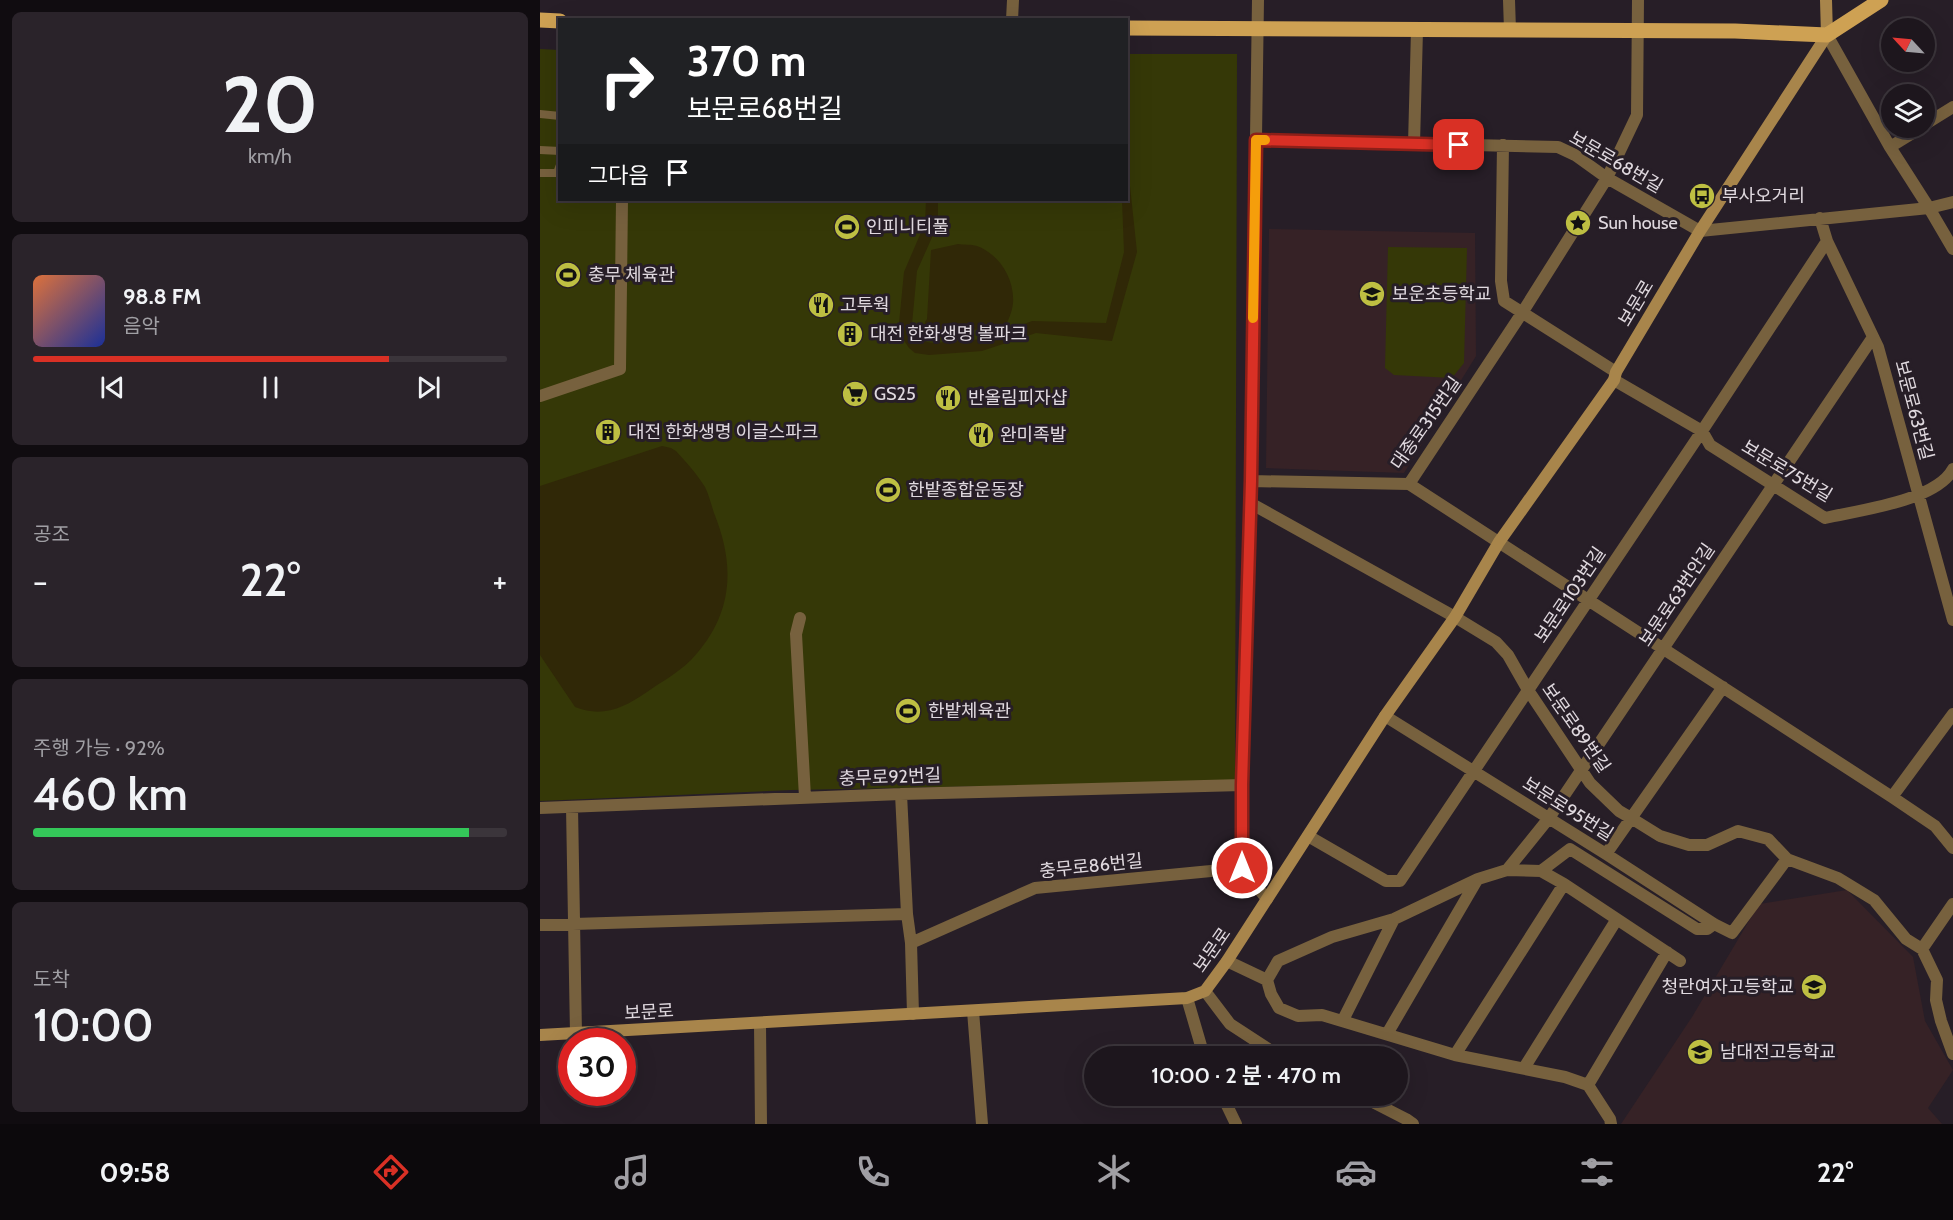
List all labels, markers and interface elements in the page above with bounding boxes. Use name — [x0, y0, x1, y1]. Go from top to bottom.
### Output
north arrow — [1881, 18, 1935, 72]
map controls — [1881, 18, 1935, 138]
text: 370 m — [687, 35, 806, 87]
icon: right — [588, 42, 666, 120]
text: 20 — [222, 57, 318, 152]
button: layers — [1881, 84, 1935, 138]
text: 보문로68번길 — [687, 92, 843, 125]
pin — [1433, 119, 1484, 170]
street label: 보문로68번길 — [1565, 126, 1667, 198]
icon: arrive — [1442, 128, 1475, 161]
text: km/h — [248, 144, 292, 168]
icon: arrive — [661, 156, 694, 189]
text: 그다음 — [588, 162, 649, 189]
bus stop icon: 부사오거리 — [1687, 181, 1717, 211]
place label: 부사오거리 — [1722, 185, 1805, 207]
place icon: Sun house — [1563, 208, 1593, 238]
sports icon: 인피니티풀 — [832, 212, 862, 242]
place label: Sun house — [1598, 212, 1678, 234]
place label: 인피니티풀 — [866, 216, 949, 238]
sports icon: 충무 체육관 — [553, 260, 583, 290]
place label: 충무 체육관 — [588, 264, 675, 286]
street label: 보문로 — [1614, 276, 1658, 330]
school or university icon: 보운초등학교 — [1357, 279, 1387, 309]
text: 98.8 FM — [123, 283, 201, 310]
place label: 보운초등학교 — [1392, 283, 1491, 305]
restaurant icon: 고투웍 — [806, 290, 836, 320]
place label: 고투웍 — [840, 294, 890, 316]
text: 음악 — [123, 314, 160, 338]
building icon: 대전 한화생명 볼파크 — [835, 319, 865, 349]
place label: 대전 한화생명 볼파크 — [870, 323, 1027, 345]
street label: 보문로63번길 — [1890, 358, 1938, 462]
icon: previous — [96, 371, 129, 404]
icon: pause — [254, 371, 287, 404]
icon: next — [412, 371, 445, 404]
street label: 대종로315번길 — [1386, 372, 1466, 474]
supermarket icon: GS25 — [840, 379, 870, 409]
place label: GS25 — [874, 383, 916, 405]
restaurant icon: 반올림피자샵 — [933, 383, 963, 413]
place label: 반올림피자샵 — [968, 387, 1067, 409]
building icon: 대전 한화생명 이글스파크 — [593, 417, 623, 447]
restaurant icon: 완미족발 — [966, 420, 996, 450]
place label: 대전 한화생명 이글스파크 — [628, 421, 818, 443]
place label: 완미족발 — [1000, 424, 1066, 446]
street label: 보문로75번길 — [1738, 435, 1836, 507]
sports icon: 한밭종합운동장 — [873, 475, 903, 505]
place label: 한밭종합운동장 — [908, 479, 1024, 501]
text: 공조 — [33, 522, 70, 546]
street label: 보문로63번안길 — [1635, 539, 1719, 651]
street label: 보문로103번길 — [1530, 543, 1610, 647]
text: 22° — [240, 553, 300, 607]
text: − — [33, 561, 48, 601]
text: + — [492, 561, 507, 601]
street label: 보문로89번길 — [1537, 679, 1615, 777]
sports icon: 한밭체육관 — [893, 696, 923, 726]
place label: 한밭체육관 — [928, 700, 1011, 722]
text: 주행 가능 · 92% — [33, 736, 165, 760]
street label: 충무로92번길 — [838, 764, 942, 790]
text: 460 km — [33, 767, 188, 821]
street label: 보문로95번길 — [1519, 772, 1617, 846]
position arrow — [1210, 836, 1274, 900]
street label: 충무로86번길 — [1038, 850, 1144, 882]
street label: 보문로 — [1189, 923, 1235, 977]
text: 도착 — [33, 967, 70, 991]
school or university icon: 청란여자고등학교 — [1799, 972, 1829, 1002]
place label: 청란여자고등학교 — [1662, 976, 1794, 998]
text: 10:00 — [33, 998, 154, 1052]
street label: 보문로 — [624, 1000, 674, 1024]
speed limit sign: 30 — [558, 1028, 636, 1106]
school or university icon: 남대전고등학교 — [1685, 1037, 1715, 1067]
place label: 남대전고등학교 — [1720, 1041, 1836, 1063]
text: 10:00 · 2 분 · 470 m — [1151, 1062, 1341, 1089]
icon: directions — [370, 1151, 412, 1193]
icon: music — [611, 1151, 653, 1193]
icon: phone — [852, 1151, 894, 1193]
icon: climate — [1093, 1151, 1135, 1193]
icon: car — [1335, 1151, 1377, 1193]
icon: filters — [1576, 1151, 1618, 1193]
text: 09:58 — [100, 1156, 171, 1189]
text: 22° — [1817, 1156, 1853, 1189]

